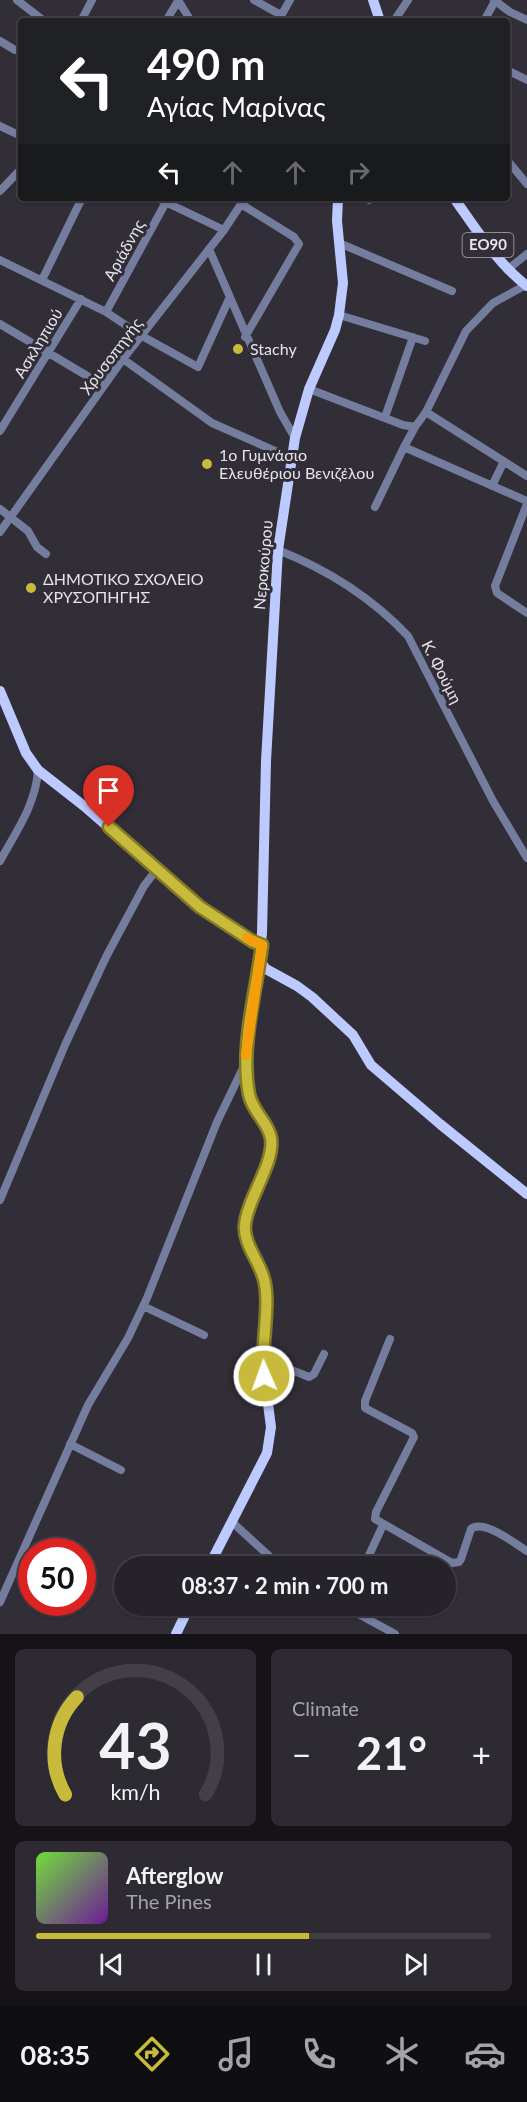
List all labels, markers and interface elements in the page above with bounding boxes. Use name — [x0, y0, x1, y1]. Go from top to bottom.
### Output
text: 490 m — [147, 39, 265, 89]
icon: left — [48, 42, 126, 120]
text: Αγίας Μαρίνας — [147, 90, 326, 123]
icon: left — [153, 156, 186, 189]
icon: ahead — [216, 156, 249, 189]
icon: ahead — [279, 156, 312, 189]
icon: right — [342, 156, 375, 189]
street label: Αριάδνης — [99, 215, 148, 284]
road number: ΕΟ90 — [462, 233, 514, 257]
street label: Ασκληπιού — [9, 304, 66, 381]
street label: Χρυσοπηγής — [76, 313, 146, 398]
place label: Stachy — [250, 339, 297, 358]
marker: Stachy — [231, 342, 245, 356]
place label: 1ο Γυμνάσιο Ελευθέριου Βενιζέλου — [219, 445, 374, 482]
marker: 1ο Γυμνάσιο Ελευθέριου Βενιζέλου — [200, 457, 214, 471]
street label: Νεροκούρου — [249, 519, 276, 611]
place label: ΔΗΜΟΤΙΚΟ ΣΧΟΛΕΙΟ ΧΡΥΣΟΠΗΓΗΣ — [43, 569, 204, 606]
marker: ΔΗΜΟΤΙΚΟ ΣΧΟΛΕΙΟ ΧΡΥΣΟΠΗΓΗΣ — [24, 581, 38, 595]
street label: Κ. Φούμη — [418, 637, 466, 707]
pin — [83, 765, 134, 827]
icon: arrive — [92, 774, 125, 807]
position arrow — [232, 1344, 296, 1408]
speed limit sign: 50 — [18, 1538, 96, 1616]
text: 08:37 · 2 min · 700 m — [182, 1572, 388, 1599]
text: Climate — [292, 1696, 359, 1720]
text: 43 — [99, 1707, 172, 1782]
text: 21° — [356, 1726, 427, 1780]
text: − — [292, 1734, 311, 1774]
text: + — [472, 1734, 491, 1774]
text: km/h — [110, 1779, 161, 1805]
text: Afterglow — [126, 1862, 223, 1889]
text: The Pines — [126, 1889, 212, 1913]
icon: previous — [95, 1948, 128, 1981]
icon: pause — [247, 1948, 280, 1981]
icon: next — [399, 1948, 432, 1981]
icon: directions — [131, 2033, 173, 2075]
icon: music — [215, 2033, 257, 2075]
icon: phone — [298, 2033, 340, 2075]
icon: climate — [381, 2033, 423, 2075]
icon: car — [464, 2033, 506, 2075]
text: 08:35 — [21, 2038, 90, 2071]

